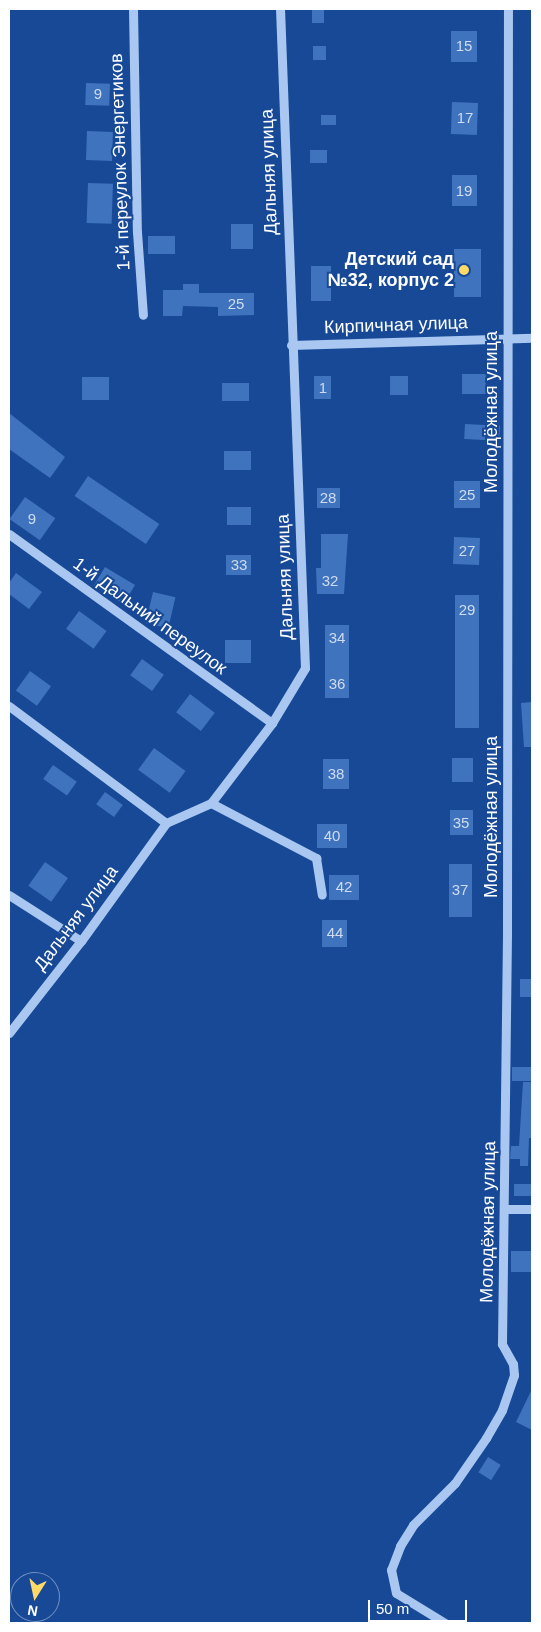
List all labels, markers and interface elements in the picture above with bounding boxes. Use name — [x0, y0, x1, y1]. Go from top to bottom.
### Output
house number: 15 — [456, 37, 472, 55]
street label: 1-й переулок Энергетиков — [105, 53, 135, 271]
house number: 9 — [94, 85, 102, 103]
street label: Дальняя улица — [256, 109, 282, 235]
house number: 17 — [457, 109, 473, 127]
house number: 19 — [456, 182, 472, 200]
place label: Детский сад №32, корпус 2 — [328, 249, 454, 292]
marker: Детский сад №32, корпус 2 — [458, 264, 470, 276]
house number: 25 — [228, 295, 244, 313]
street label: Кирпичная улица — [324, 312, 468, 338]
street label: Молодёжная улица — [480, 331, 502, 493]
house number: 1 — [319, 379, 327, 397]
house number: 25 — [459, 486, 475, 504]
house number: 28 — [320, 489, 336, 507]
house number: 9 — [28, 510, 36, 528]
street label: Дальняя улица — [272, 514, 298, 640]
house number: 27 — [459, 542, 475, 560]
street label: 1-й Дальний переулок — [69, 553, 231, 679]
house number: 33 — [231, 556, 247, 574]
house number: 32 — [322, 572, 338, 590]
house number: 29 — [459, 601, 475, 619]
house number: 34 — [329, 629, 345, 647]
house number: 36 — [329, 675, 345, 693]
street label: Молодёжная улица — [480, 736, 502, 898]
house number: 38 — [328, 765, 344, 783]
house number: 35 — [453, 814, 469, 832]
house number: 40 — [324, 827, 340, 845]
street label: Дальняя улица — [29, 861, 123, 975]
house number: 42 — [336, 878, 352, 896]
house number: 37 — [452, 881, 468, 899]
house number: 44 — [327, 924, 343, 942]
street label: Молодёжная улица — [476, 1141, 500, 1303]
north arrow — [10, 1572, 60, 1622]
scale bar — [371, 1590, 470, 1622]
text: 50 m — [376, 1600, 409, 1617]
text: N — [26, 1602, 39, 1620]

